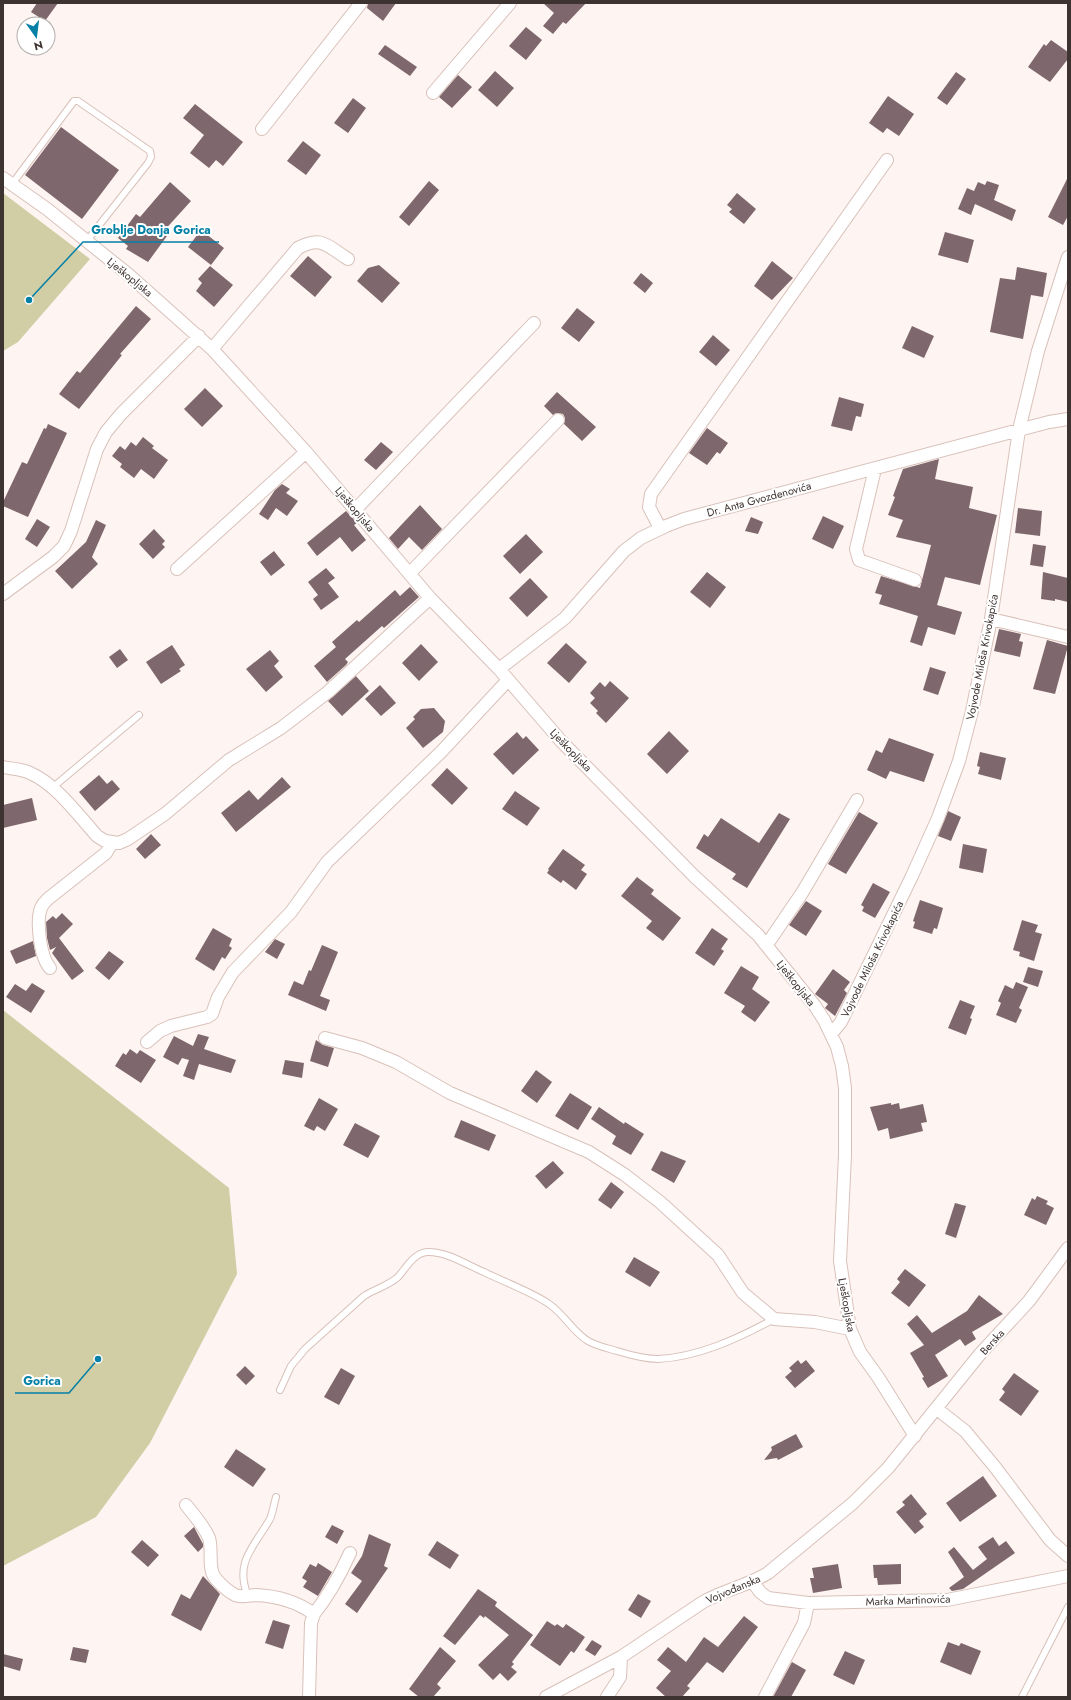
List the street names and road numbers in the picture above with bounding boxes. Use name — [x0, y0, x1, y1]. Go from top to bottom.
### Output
street label: Lješkopljska — [104, 254, 156, 300]
street label: Dr. Anta Gvozdenovića — [705, 477, 813, 521]
street label: Lješkopljska — [331, 483, 379, 535]
street label: Vojvode Miloša Krivokapića — [962, 593, 1002, 721]
street label: Lješkopljska — [546, 725, 596, 775]
street label: Vojvode Miloša Krivokapića — [837, 898, 907, 1020]
street label: Lješkopljska — [773, 957, 819, 1009]
street label: Lješkopljska — [834, 1277, 860, 1333]
street label: Berska — [976, 1325, 1008, 1359]
street label: Vojvođanska — [703, 1570, 763, 1608]
street label: Marka Martinovića — [865, 1591, 951, 1609]

